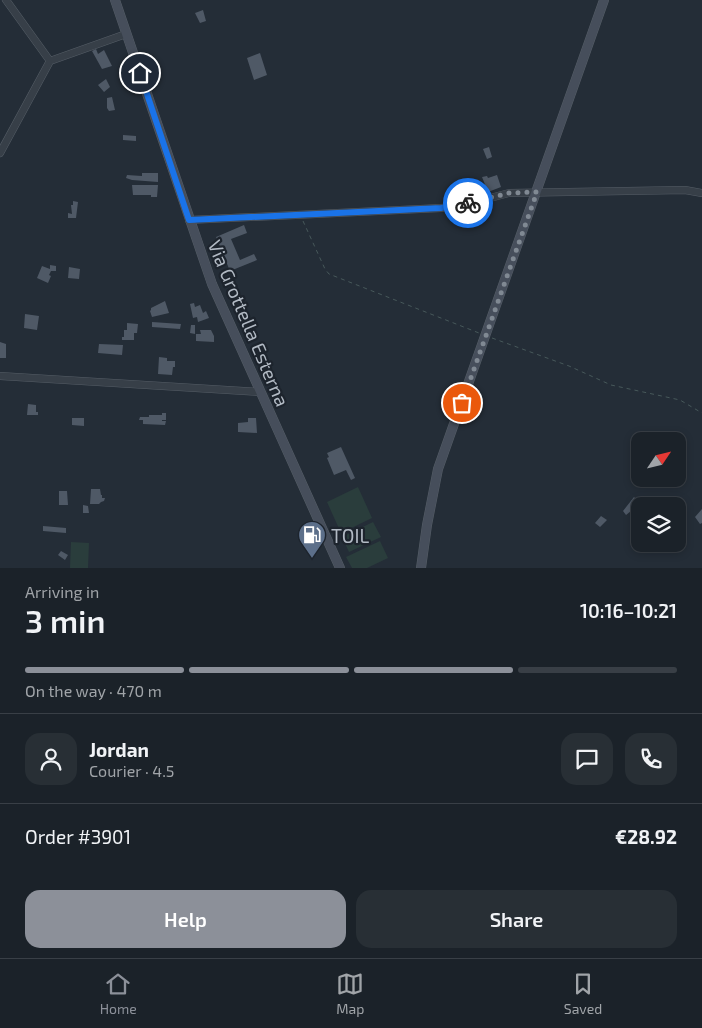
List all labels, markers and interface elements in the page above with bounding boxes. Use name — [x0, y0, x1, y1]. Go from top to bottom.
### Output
pin — [119, 52, 161, 94]
icon: home — [126, 59, 154, 87]
courier — [443, 178, 493, 228]
icon: bike — [454, 189, 482, 217]
street label: Via Grottella Esterna — [204, 236, 294, 410]
pin — [441, 382, 483, 424]
icon: bag — [448, 389, 476, 417]
north arrow — [631, 432, 686, 488]
map controls — [631, 432, 686, 552]
button: layers — [631, 497, 686, 552]
fuel station icon: TOIL — [297, 520, 327, 559]
place label: TOIL — [331, 524, 369, 547]
text: Arriving in — [25, 582, 99, 601]
text: 10:16–10:21 — [580, 599, 677, 622]
text: 3 min — [25, 601, 106, 639]
text: On the way · 470 m — [25, 681, 162, 700]
button: person — [25, 733, 77, 785]
button: chat — [561, 733, 613, 785]
button: phone — [625, 733, 677, 785]
text: Jordan — [89, 738, 149, 761]
text: Courier · 4.5 — [89, 761, 174, 780]
text: Order #3901 — [25, 825, 131, 848]
text: €28.92 — [615, 825, 677, 848]
button: Help — [25, 890, 346, 948]
button: Share — [356, 890, 677, 948]
tab: Home — [100, 970, 137, 1017]
tab: Map — [336, 970, 364, 1017]
tab: Saved — [564, 970, 602, 1017]

